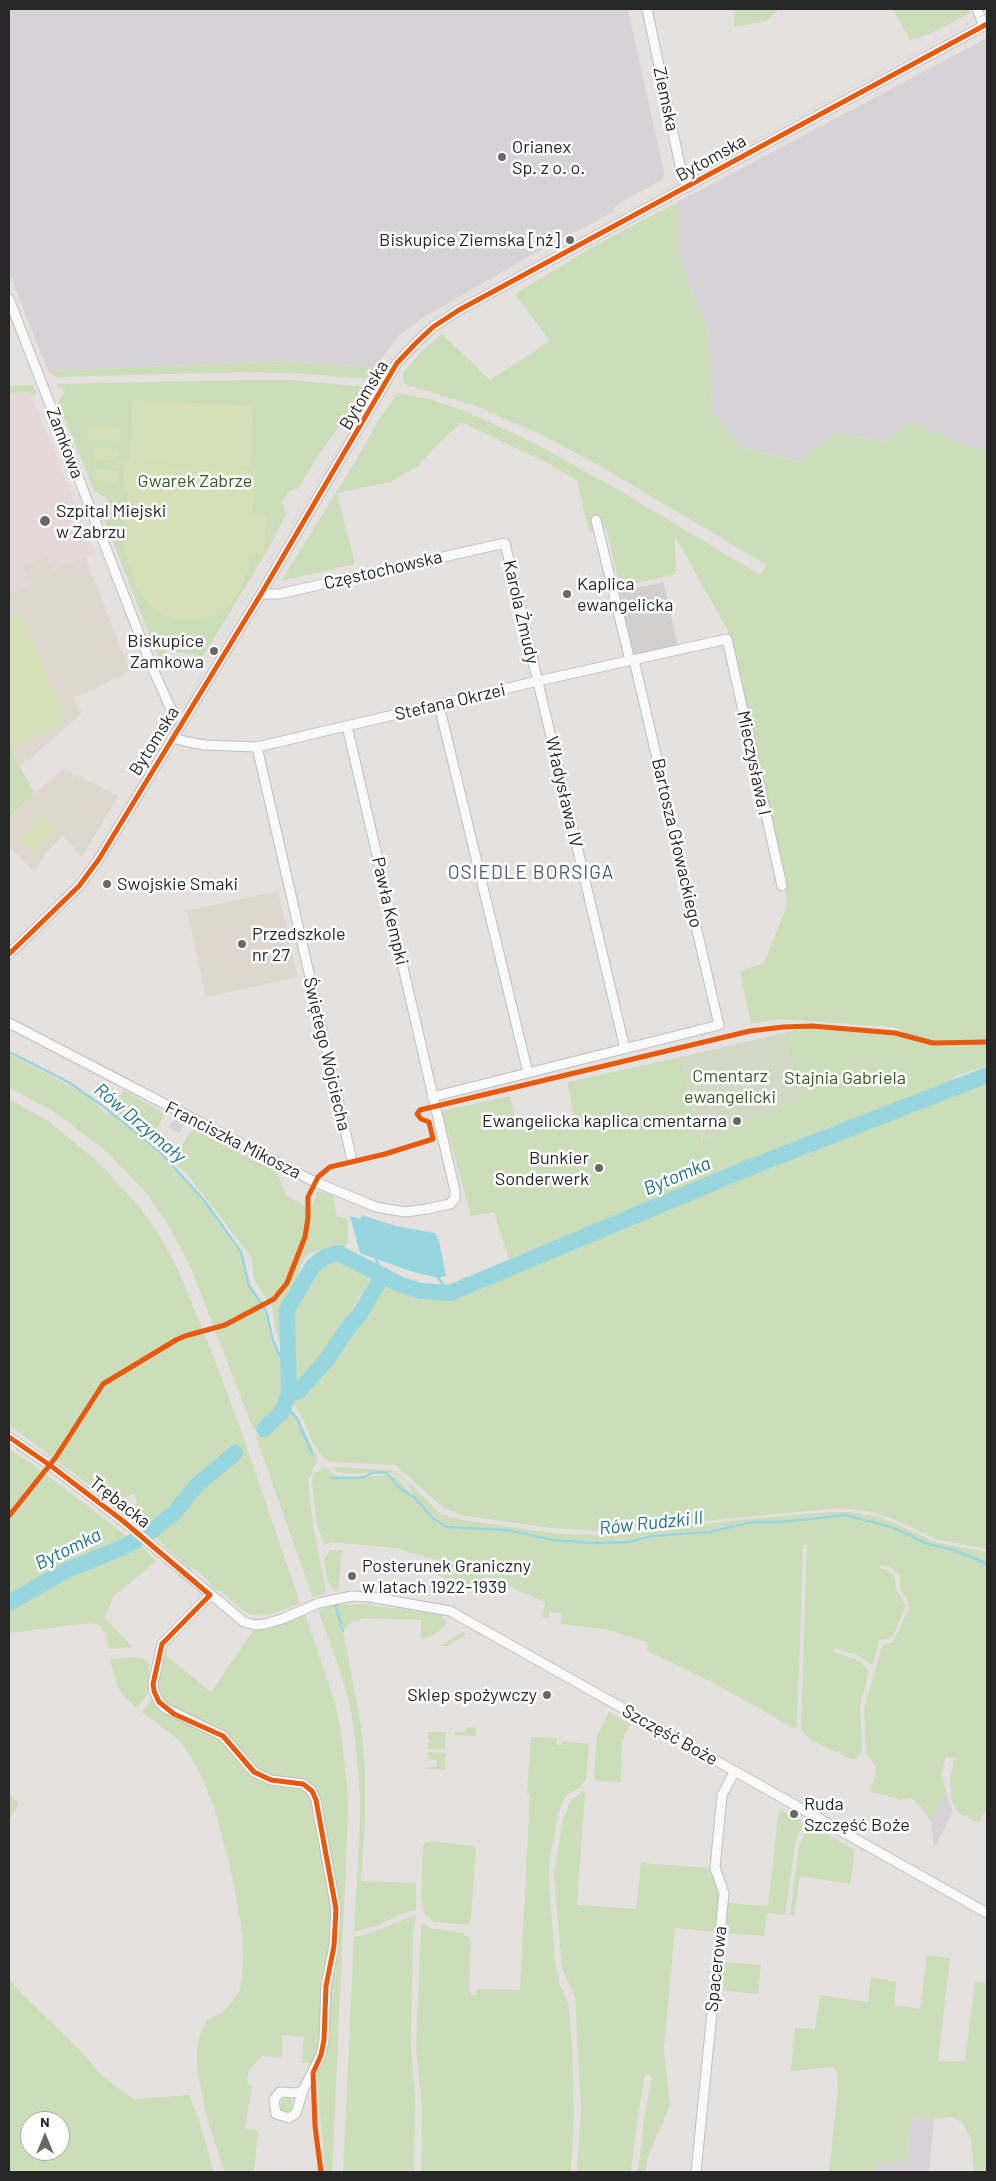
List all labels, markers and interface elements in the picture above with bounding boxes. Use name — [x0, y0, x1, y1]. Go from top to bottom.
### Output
street label: Ziemska — [649, 65, 683, 133]
street label: Bytomska — [672, 130, 750, 186]
place label: Orianex Sp. z o. o. — [512, 136, 585, 178]
marker: Orianex Sp. z o. o. — [496, 151, 508, 163]
place label: Biskupice Ziemska [nż] — [379, 229, 560, 251]
marker: Biskupice Ziemska [nż] — [564, 234, 576, 246]
street label: Bytomska — [335, 356, 393, 434]
street label: Zamkowa — [42, 405, 88, 481]
park label: Gwarek Zabrze — [138, 470, 252, 492]
place label: Szpital Miejski w Zabrzu — [56, 500, 166, 542]
marker: Szpital Miejski w Zabrzu — [38, 514, 52, 528]
street label: Częstochowska — [322, 546, 444, 594]
street label: Karola Żmudy — [499, 558, 543, 666]
place label: Kaplica ewangelicka — [577, 573, 673, 616]
marker: Kaplica ewangelicka — [561, 588, 573, 600]
place label: Biskupice Zamkowa — [127, 630, 204, 672]
marker: Biskupice Zamkowa — [208, 645, 220, 657]
street label: Stefana Okrzei — [392, 679, 508, 725]
street label: Bytomska — [124, 703, 184, 779]
street label: Mieczysława I — [732, 709, 776, 817]
street label: Władysława IV — [541, 734, 587, 850]
street label: Bartosza Głowackiego — [647, 756, 707, 930]
street label: Pawła Kempki — [367, 855, 413, 967]
district label: OSIEDLE BORSIGA — [446, 862, 616, 884]
place label: Swojskie Smaki — [117, 873, 238, 895]
marker: Swojskie Smaki — [101, 878, 113, 890]
place label: Przedszkole nr 27 — [252, 923, 346, 966]
marker: Przedszkole nr 27 — [236, 938, 248, 950]
street label: Świętego Wojciecha — [299, 975, 355, 1133]
park label: Cmentarz ewangelicki — [684, 1065, 776, 1108]
park label: Stajnia Gabriela — [784, 1067, 906, 1089]
water label: Rów Drzymały — [90, 1078, 190, 1168]
street label: Franciszka Mikosza — [162, 1096, 304, 1184]
place label: Ewangelicka kaplica cmentarna — [482, 1110, 727, 1132]
marker: Ewangelicka kaplica cmentarna — [731, 1115, 743, 1127]
place label: Bunkier Sonderwerk — [495, 1147, 589, 1190]
water label: Bytomka — [640, 1152, 714, 1200]
marker: Bunkier Sonderwerk — [593, 1162, 605, 1174]
street label: Trębacka — [85, 1471, 155, 1533]
water label: Rów Rudzki II — [598, 1506, 704, 1540]
water label: Bytomka — [31, 1523, 105, 1575]
place label: Posterunek Graniczny w latach 1922-1939 — [362, 1555, 531, 1598]
marker: Posterunek Graniczny w latach 1922-1939 — [346, 1570, 358, 1582]
place label: Sklep spożywczy — [407, 1684, 537, 1706]
marker: Sklep spożywczy — [541, 1689, 553, 1701]
street label: Szczęść Boże — [619, 1700, 721, 1770]
place label: Ruda Szczęść Boże — [804, 1793, 910, 1836]
marker: Ruda Szczęść Boże — [788, 1808, 800, 1820]
street label: Spacerowa — [701, 1925, 731, 2013]
north arrow — [20, 2111, 70, 2161]
text: N — [40, 2113, 50, 2130]

